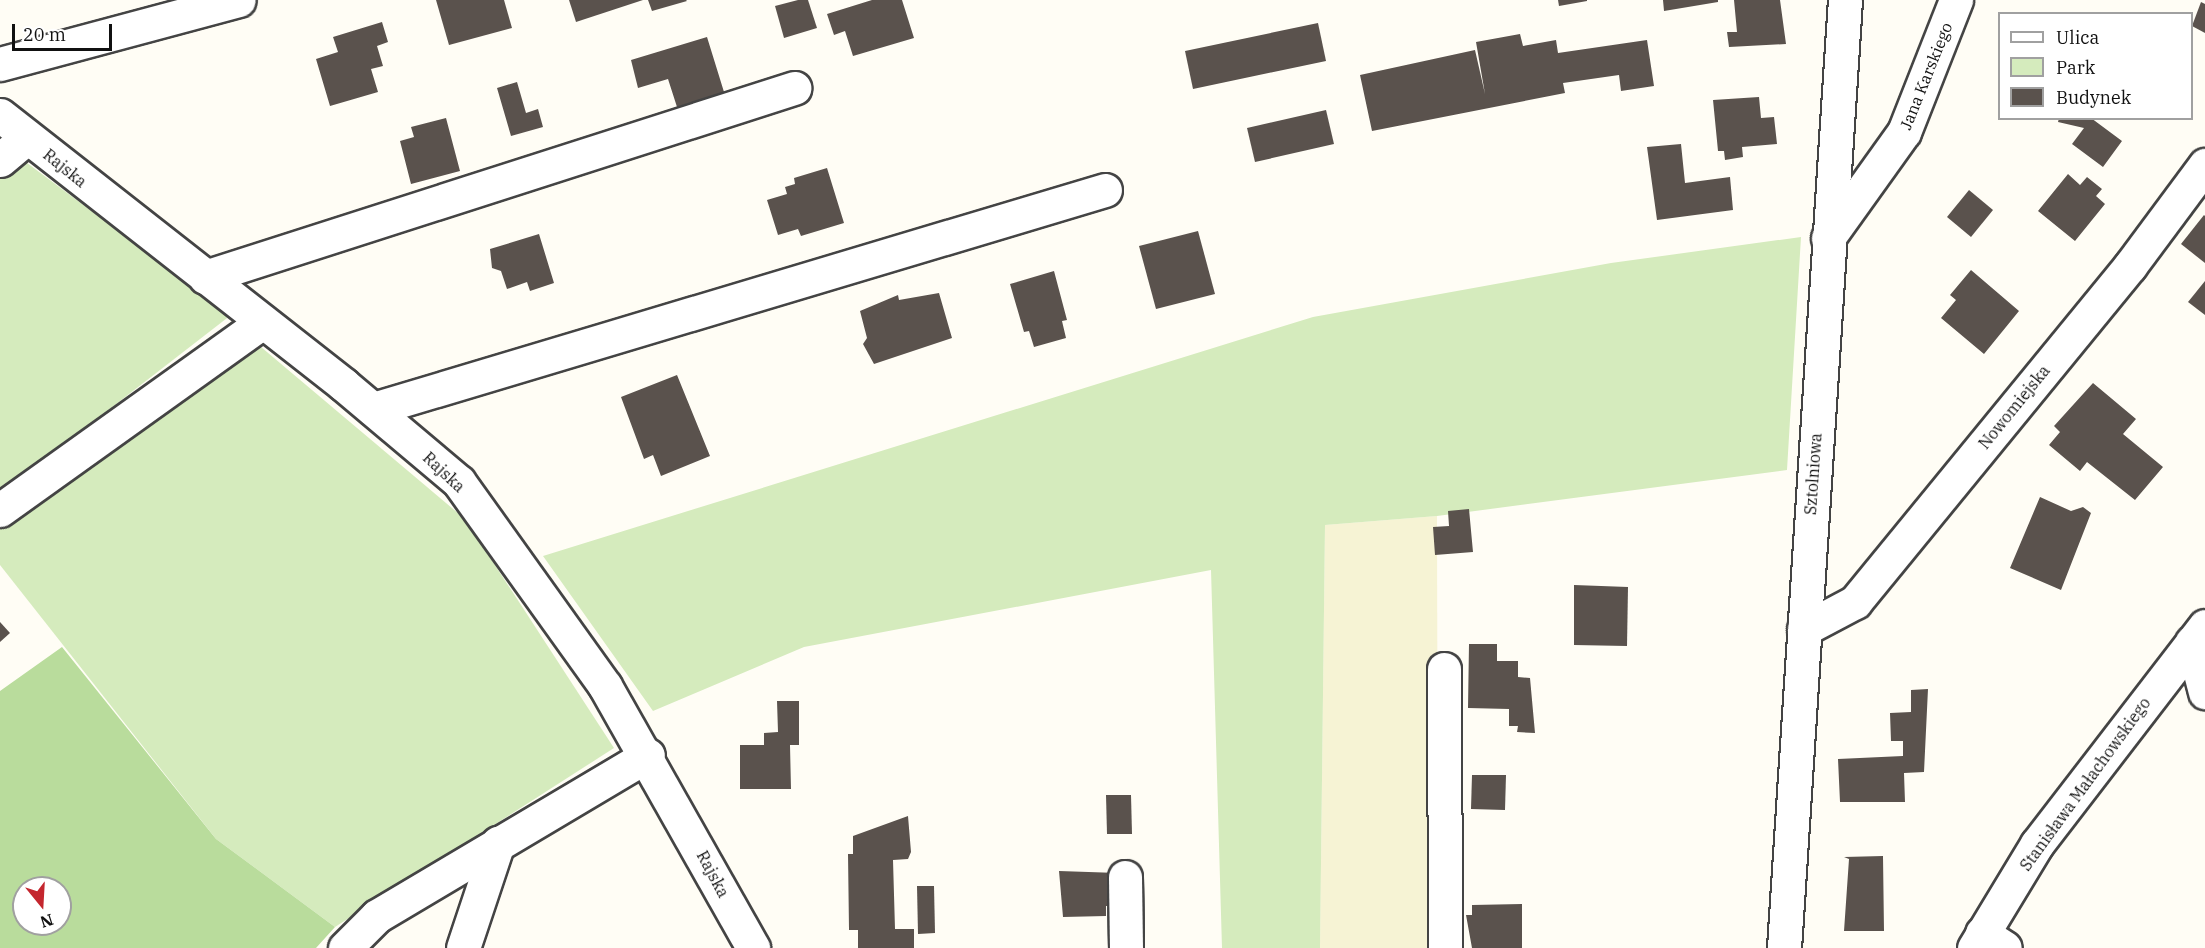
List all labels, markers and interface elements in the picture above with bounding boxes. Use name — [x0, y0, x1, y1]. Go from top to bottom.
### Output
scale bar — [15, 12, 116, 50]
legend — [1998, 12, 2193, 120]
street label: Jana Karskiego — [1896, 20, 1956, 132]
text: 20 m — [23, 23, 66, 46]
text: Ulica — [2056, 26, 2099, 49]
text: Park — [2056, 56, 2095, 79]
text: Budynek — [2056, 86, 2131, 109]
street label: Rajska — [39, 145, 91, 191]
street label: Nowomiejska — [1974, 361, 2054, 453]
street label: Sztolniowa — [1801, 432, 1825, 516]
street label: Rajska — [419, 448, 469, 496]
street label: Stanisława Małachowskiego — [2016, 694, 2154, 874]
street label: Rajska — [693, 847, 733, 901]
north arrow — [12, 876, 72, 936]
text: N — [38, 910, 56, 933]

